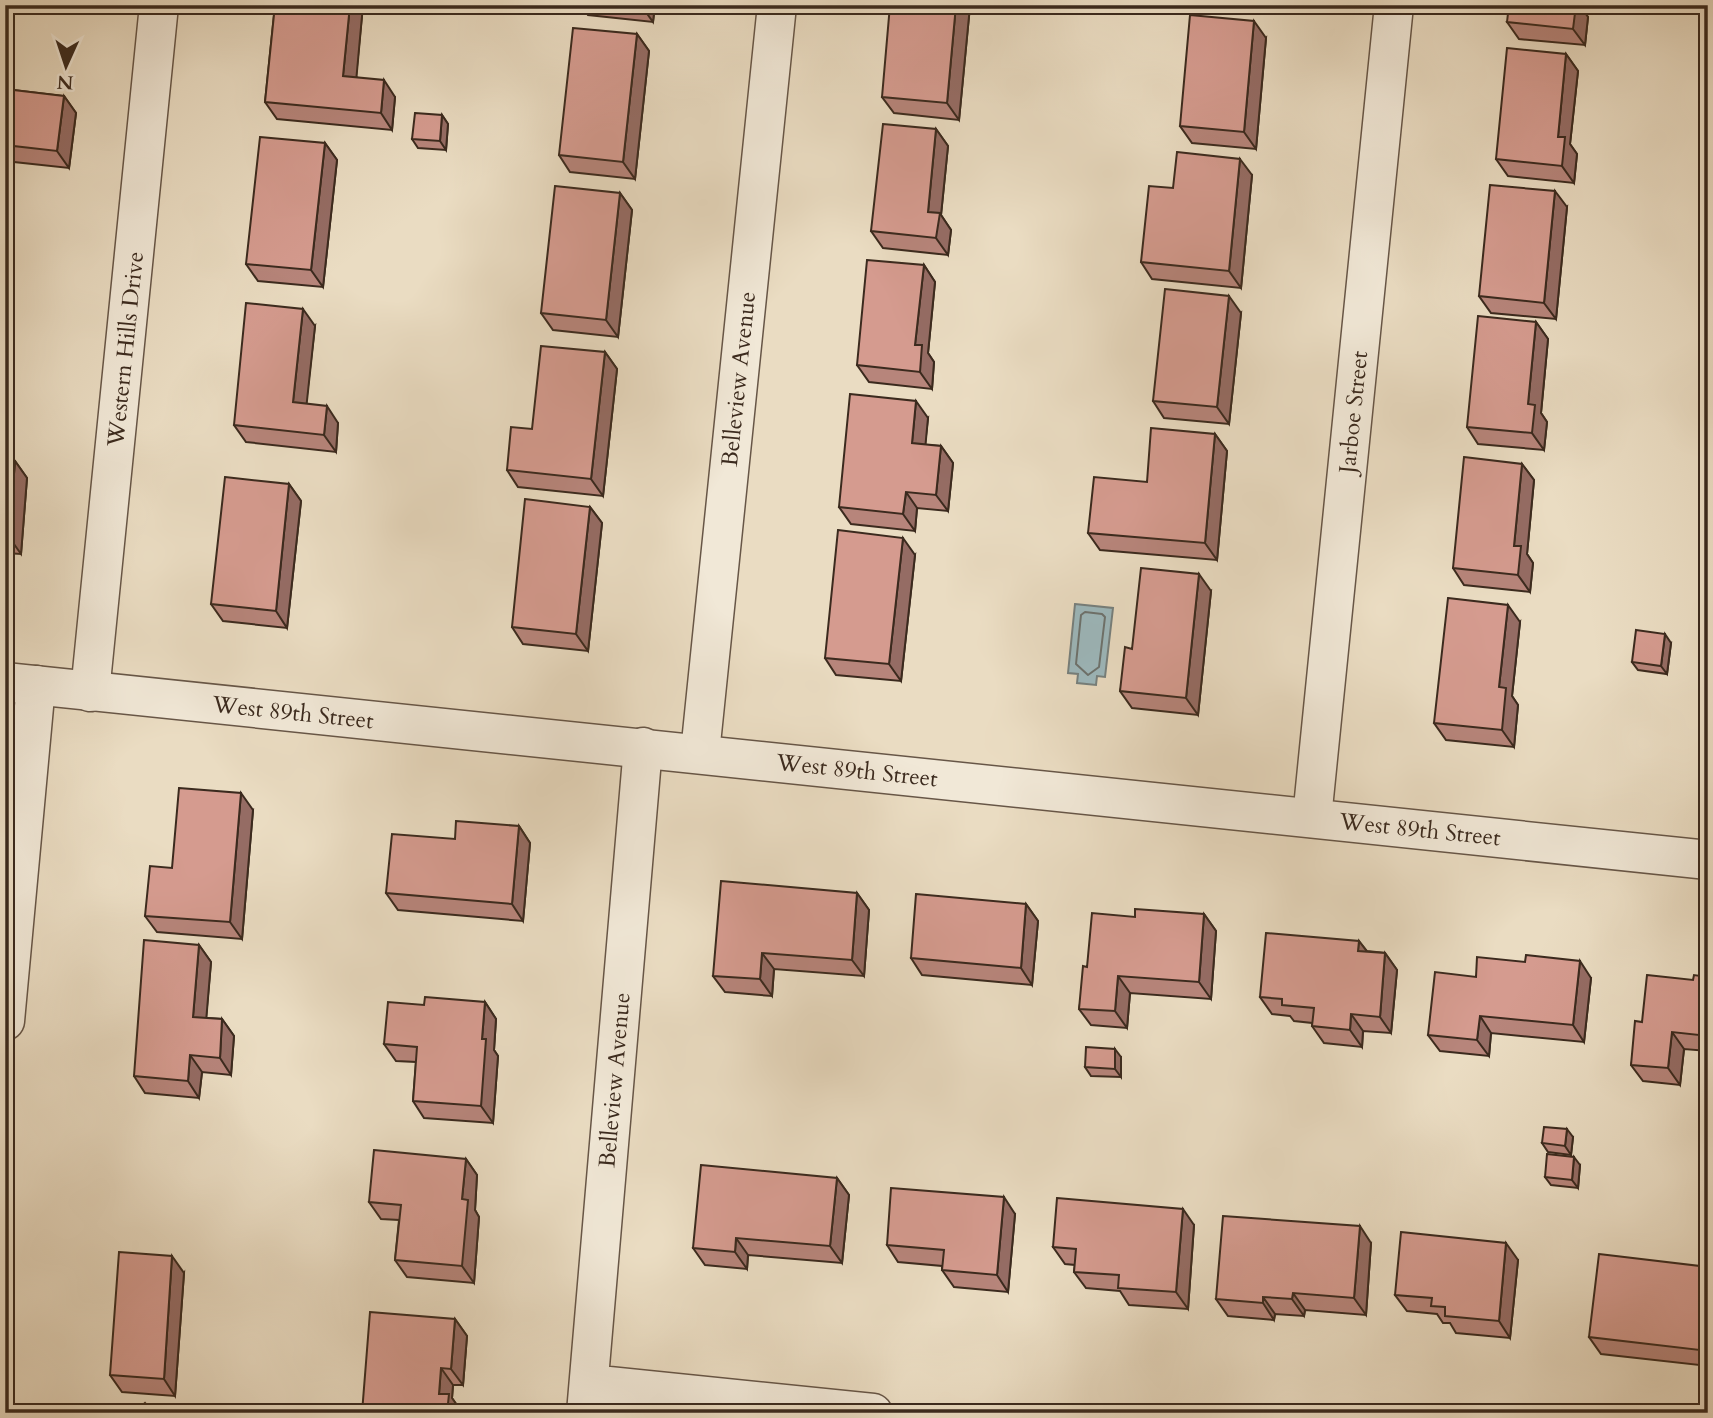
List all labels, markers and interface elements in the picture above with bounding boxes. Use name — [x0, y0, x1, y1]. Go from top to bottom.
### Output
north arrow — [32, 32, 102, 102]
text: N — [56, 69, 74, 95]
street label: Western Hills Drive — [100, 250, 151, 449]
street label: Belleview Avenue — [714, 290, 763, 468]
street label: Jarboe Street — [1331, 349, 1375, 478]
street label: West 89th Street — [210, 689, 375, 736]
street label: West 89th Street — [774, 747, 939, 794]
street label: West 89th Street — [1337, 806, 1502, 853]
street label: Belleview Avenue — [591, 991, 638, 1169]

